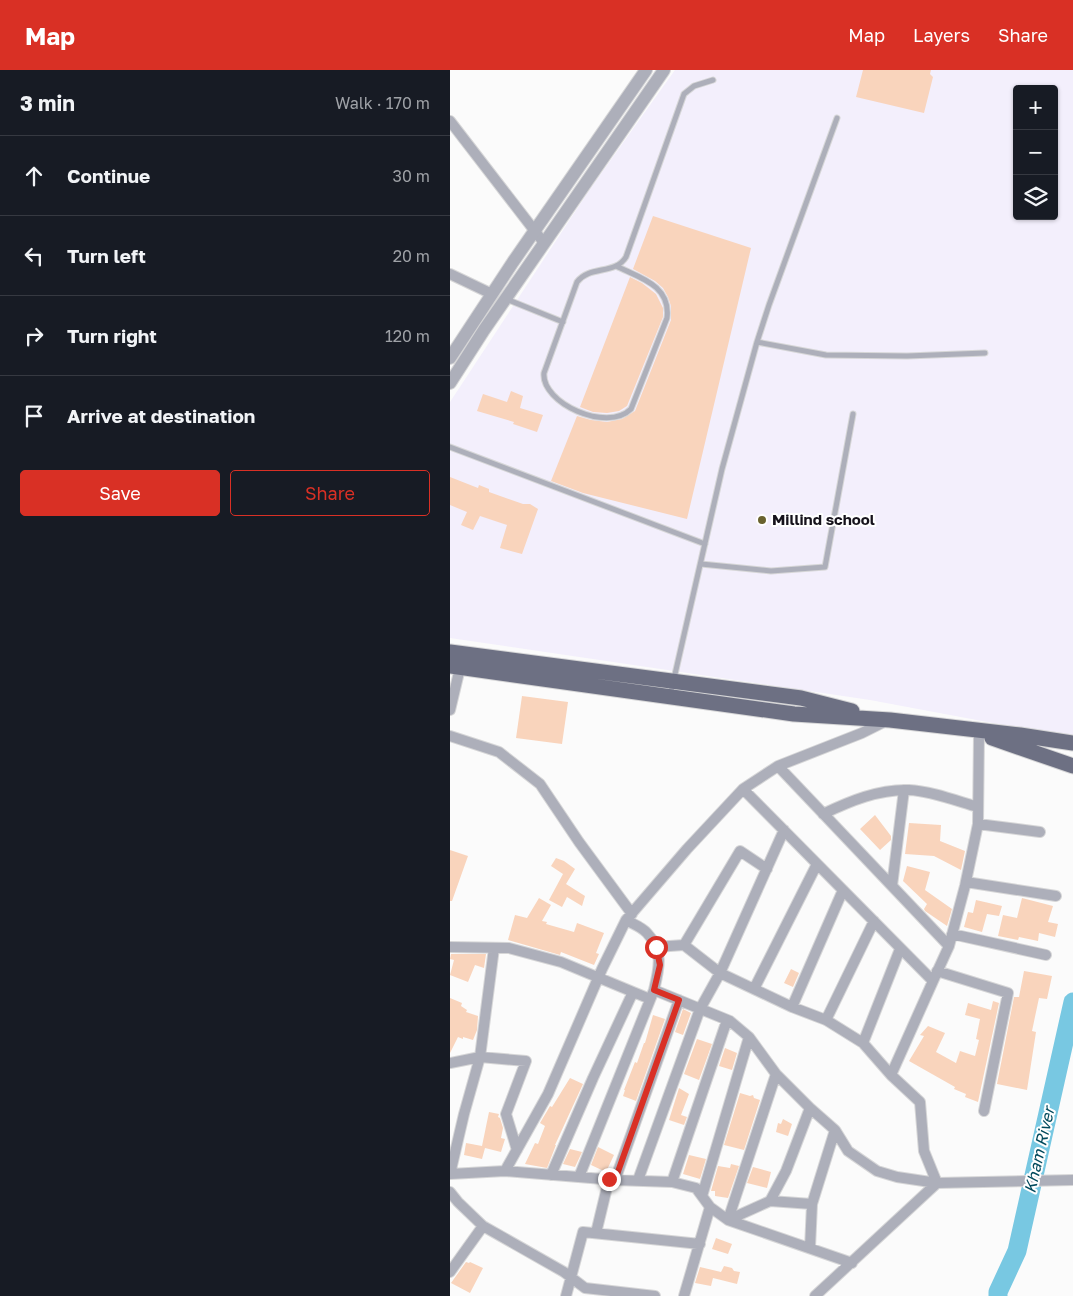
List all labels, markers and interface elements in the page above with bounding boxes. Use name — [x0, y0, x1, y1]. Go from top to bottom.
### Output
text: Map — [25, 21, 75, 50]
text: Map — [848, 24, 885, 46]
text: Layers — [913, 24, 970, 46]
text: Share — [998, 24, 1048, 46]
map controls — [1013, 85, 1058, 220]
button: + — [1013, 85, 1058, 130]
text: 3 min — [20, 90, 75, 116]
text: Walk · 170 m — [335, 93, 430, 113]
button: − — [1013, 130, 1058, 175]
icon: ahead — [20, 162, 48, 190]
text: Continue — [67, 164, 150, 187]
text: 30 m — [393, 166, 430, 186]
button: layers — [1013, 175, 1058, 220]
icon: left — [20, 242, 48, 270]
text: Turn left — [67, 244, 146, 267]
text: 20 m — [393, 246, 430, 266]
icon: right — [20, 322, 48, 350]
text: Turn right — [67, 324, 157, 347]
text: 120 m — [385, 326, 430, 346]
icon: arrive — [20, 402, 48, 430]
text: Arrive at destination — [67, 404, 255, 427]
button: Save — [20, 470, 220, 516]
button: Share — [230, 470, 430, 516]
place label: Millind school — [772, 510, 875, 528]
marker: Millind school — [756, 514, 768, 526]
route start — [645, 936, 668, 959]
water label: Kham River — [1019, 1102, 1059, 1195]
route end — [598, 1168, 621, 1191]

